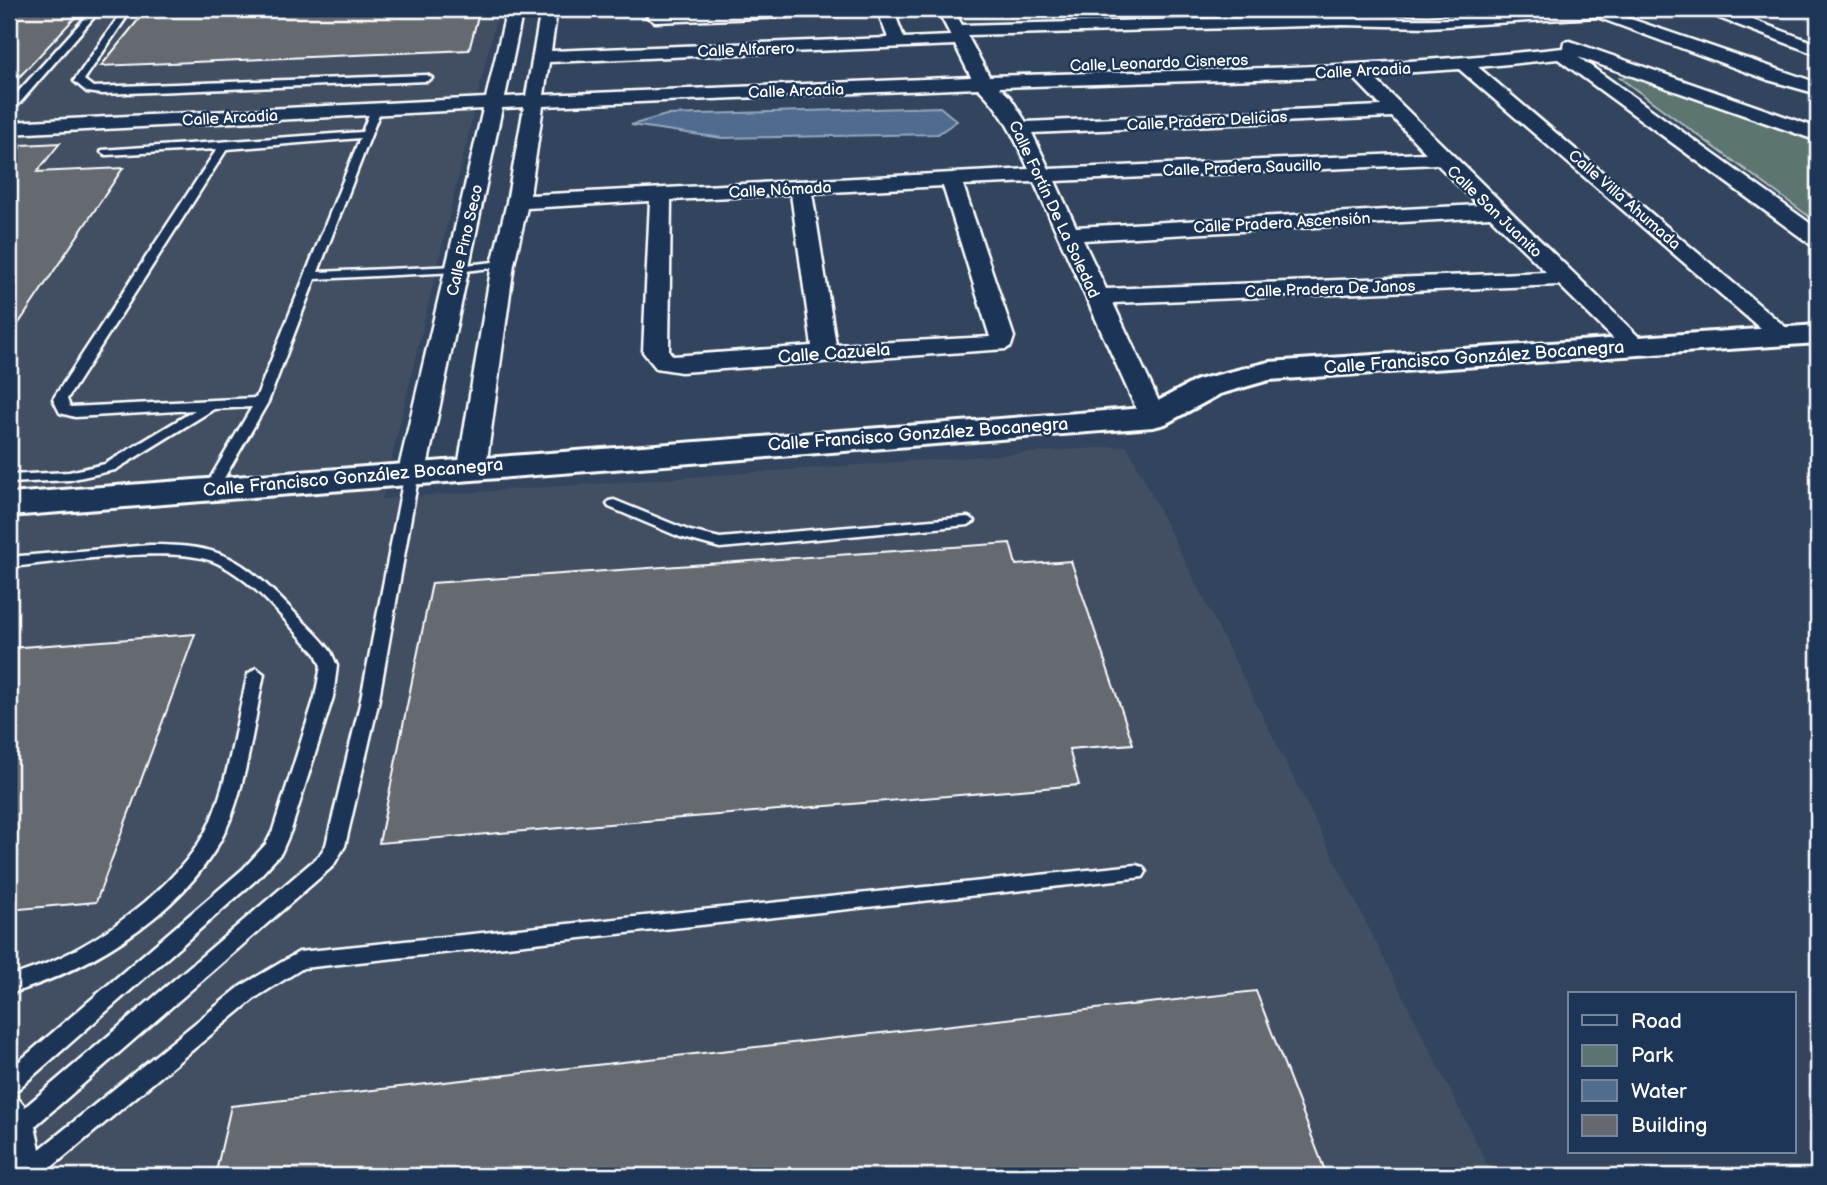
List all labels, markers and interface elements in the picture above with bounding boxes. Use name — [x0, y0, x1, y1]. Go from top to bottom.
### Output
street label: Calle Alfarero — [697, 39, 795, 62]
street label: Calle Leonardo Cisneros — [1069, 51, 1249, 76]
street label: Calle Arcadia — [1315, 59, 1412, 83]
street label: Calle Arcadia — [748, 80, 844, 103]
street label: Calle Arcadia — [182, 106, 279, 130]
street label: Calle Pradera Delicias — [1126, 108, 1288, 135]
street label: Calle Fortín De La Soledad — [1004, 118, 1103, 301]
street label: Calle Villa Ahumada — [1564, 146, 1684, 254]
street label: Calle Pradera Saucillo — [1162, 156, 1322, 181]
street label: Calle San Juanito — [1442, 162, 1545, 262]
street label: Calle Nómada — [728, 178, 832, 203]
street label: Calle Pino Seco — [443, 183, 488, 298]
street label: Calle Pradera Ascensión — [1193, 209, 1371, 238]
street label: Calle Pradera De Janos — [1244, 277, 1416, 302]
street label: Calle Francisco González Bocanegra — [1323, 337, 1625, 378]
street label: Calle Cazuela — [777, 339, 891, 368]
street label: Calle Francisco González Bocanegra — [767, 414, 1069, 455]
street label: Calle Francisco González Bocanegra — [202, 454, 504, 501]
legend — [1568, 992, 1796, 1154]
text: Road — [1631, 1009, 1682, 1034]
text: Park — [1631, 1043, 1674, 1068]
text: Water — [1631, 1079, 1687, 1104]
text: Building — [1631, 1113, 1707, 1138]

